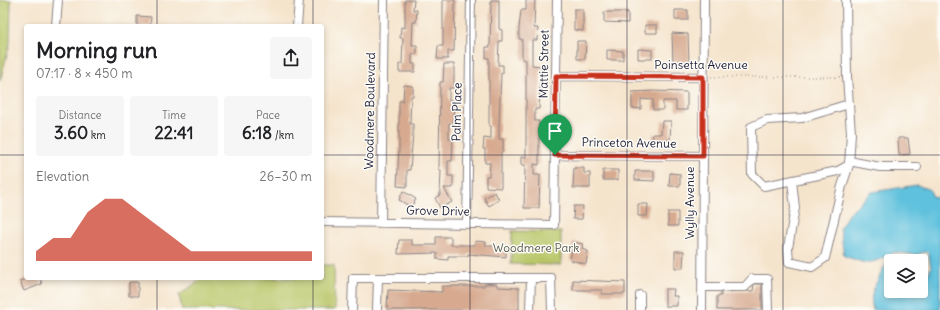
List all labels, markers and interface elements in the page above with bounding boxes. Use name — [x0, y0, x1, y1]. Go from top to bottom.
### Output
street label: Mattie Street — [535, 30, 552, 98]
text: Morning run — [36, 36, 158, 64]
button: share — [270, 37, 312, 79]
street label: Woodmere Boulevard — [361, 52, 378, 170]
street label: Poinsetta Avenue — [654, 57, 748, 72]
text: 07:17 · 8 × 450 m — [36, 65, 133, 82]
street label: Palm Place — [448, 82, 465, 142]
text: Distance — [59, 108, 101, 122]
text: Time — [162, 108, 186, 122]
text: Pace — [256, 108, 280, 122]
pin — [538, 114, 572, 155]
icon: arrive — [544, 120, 566, 142]
text: 3.60 — [54, 122, 88, 144]
text: 22:41 — [155, 122, 193, 144]
text: 6:18 — [242, 122, 272, 144]
text: km — [88, 128, 106, 142]
text: /km — [272, 128, 294, 142]
street label: Princeton Avenue — [581, 134, 677, 151]
street label: Wylly Avenue — [682, 167, 697, 239]
text: Elevation — [36, 168, 89, 185]
text: 26–30 m — [260, 168, 312, 185]
street label: Grove Drive — [406, 202, 470, 219]
park label: Woodmere Park — [493, 240, 579, 255]
map controls — [884, 254, 928, 298]
button: layers — [884, 254, 928, 298]

